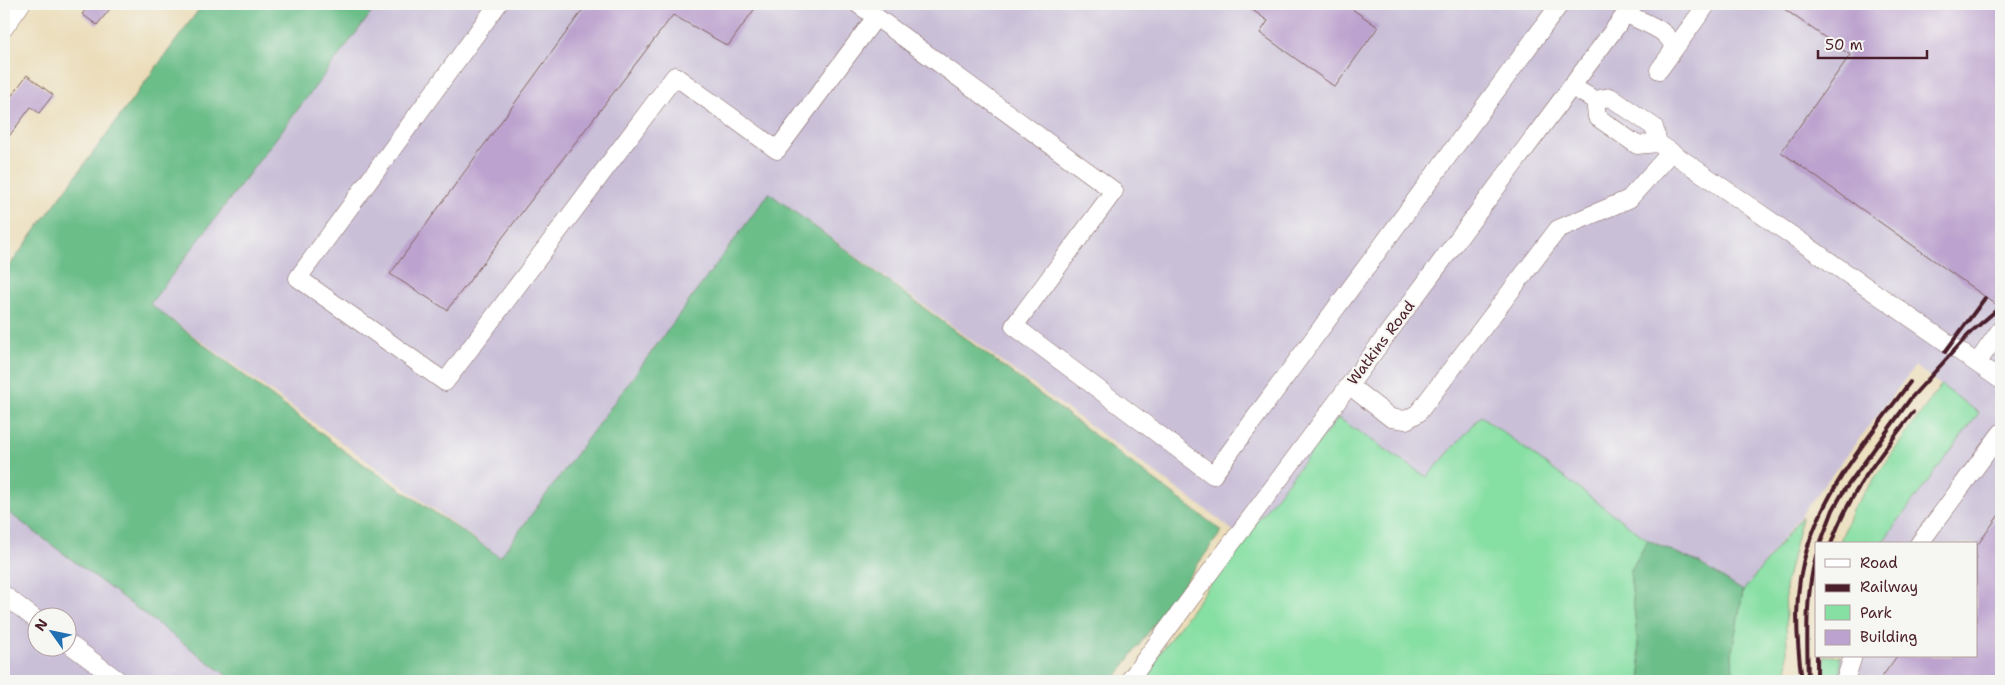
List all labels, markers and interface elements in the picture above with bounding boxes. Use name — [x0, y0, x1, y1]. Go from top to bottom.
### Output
scale bar — [1818, 28, 1926, 60]
text: 50 m — [1825, 35, 1863, 55]
street label: Watkins Road — [1343, 296, 1420, 389]
legend — [1815, 542, 1978, 658]
text: Road — [1860, 553, 1898, 573]
text: Railway — [1860, 577, 1918, 597]
text: Park — [1860, 603, 1892, 623]
north arrow — [28, 608, 78, 658]
text: N — [31, 615, 52, 634]
text: Building — [1860, 627, 1917, 647]

